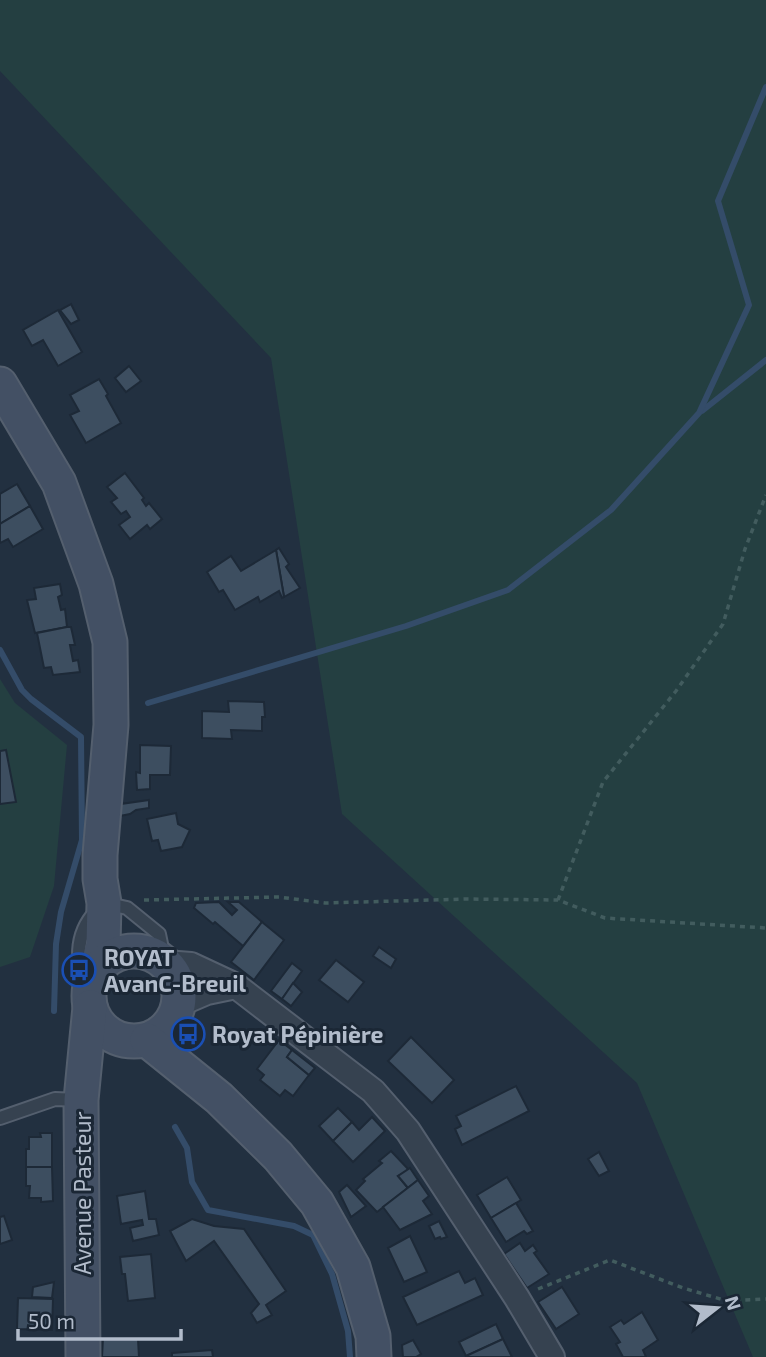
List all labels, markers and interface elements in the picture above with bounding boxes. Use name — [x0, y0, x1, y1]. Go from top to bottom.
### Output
place label: ROYAT AvanC-Breuil — [104, 943, 247, 997]
bus stop icon: ROYAT AvanC-Breuil — [60, 951, 98, 989]
bus stop icon: Royat Pépinière — [169, 1015, 207, 1053]
place label: Royat Pépinière — [212, 1020, 384, 1048]
street label: Avenue Pasteur — [68, 1111, 96, 1275]
north arrow — [682, 1273, 752, 1343]
text: N — [721, 1293, 747, 1313]
scale bar — [18, 1298, 180, 1342]
text: 50 m — [28, 1308, 75, 1333]

